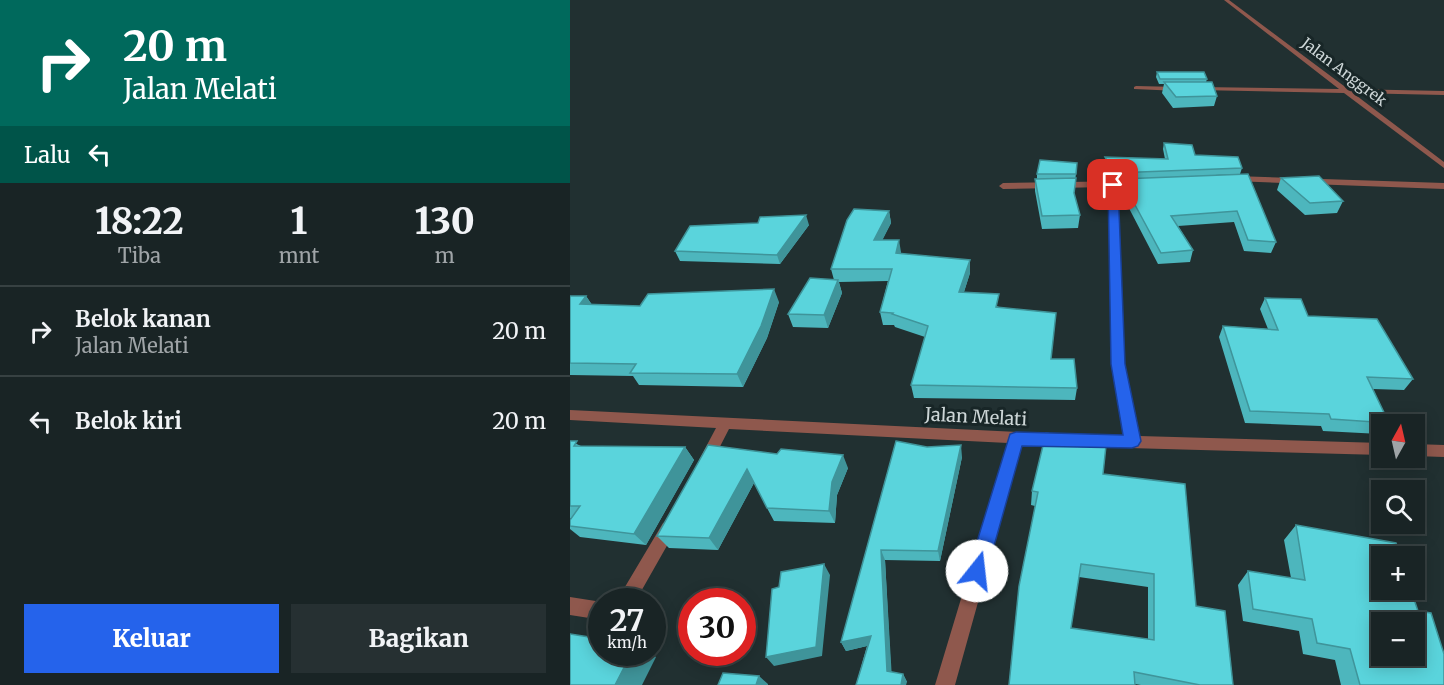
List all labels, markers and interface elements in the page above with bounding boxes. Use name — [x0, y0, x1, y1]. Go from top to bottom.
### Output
text: 20 m — [123, 20, 227, 72]
icon: right — [24, 24, 102, 102]
street label: Jalan Anggrek — [1297, 33, 1391, 110]
text: Jalan Melati — [123, 72, 277, 106]
icon: left — [83, 138, 116, 171]
text: Lalu — [24, 141, 71, 169]
pin — [1087, 159, 1138, 210]
icon: arrive — [1096, 168, 1129, 201]
text: 18:22 — [95, 199, 184, 244]
text: 1 — [291, 199, 307, 244]
text: 130 — [414, 199, 475, 244]
text: Tiba — [118, 243, 161, 268]
text: mnt — [279, 243, 319, 268]
text: m — [435, 243, 455, 268]
text: Belok kanan — [75, 305, 211, 333]
icon: right — [24, 315, 57, 348]
text: 20 m — [492, 317, 546, 345]
text: Jalan Melati — [75, 333, 189, 358]
street label: Jalan Melati — [923, 402, 1028, 431]
icon: left — [24, 405, 57, 438]
text: Belok kiri — [75, 407, 182, 435]
text: 20 m — [492, 407, 546, 435]
north arrow — [1371, 414, 1425, 468]
map controls — [1371, 414, 1425, 666]
button: search — [1371, 480, 1425, 534]
position arrow — [945, 539, 1009, 603]
button: + — [1371, 546, 1425, 600]
speed limit sign: 30 — [678, 588, 756, 666]
text: 27 — [610, 601, 644, 639]
button: Keluar — [24, 604, 279, 673]
button: Bagikan — [291, 604, 546, 673]
button: − — [1371, 612, 1425, 666]
text: km/h — [607, 633, 647, 652]

